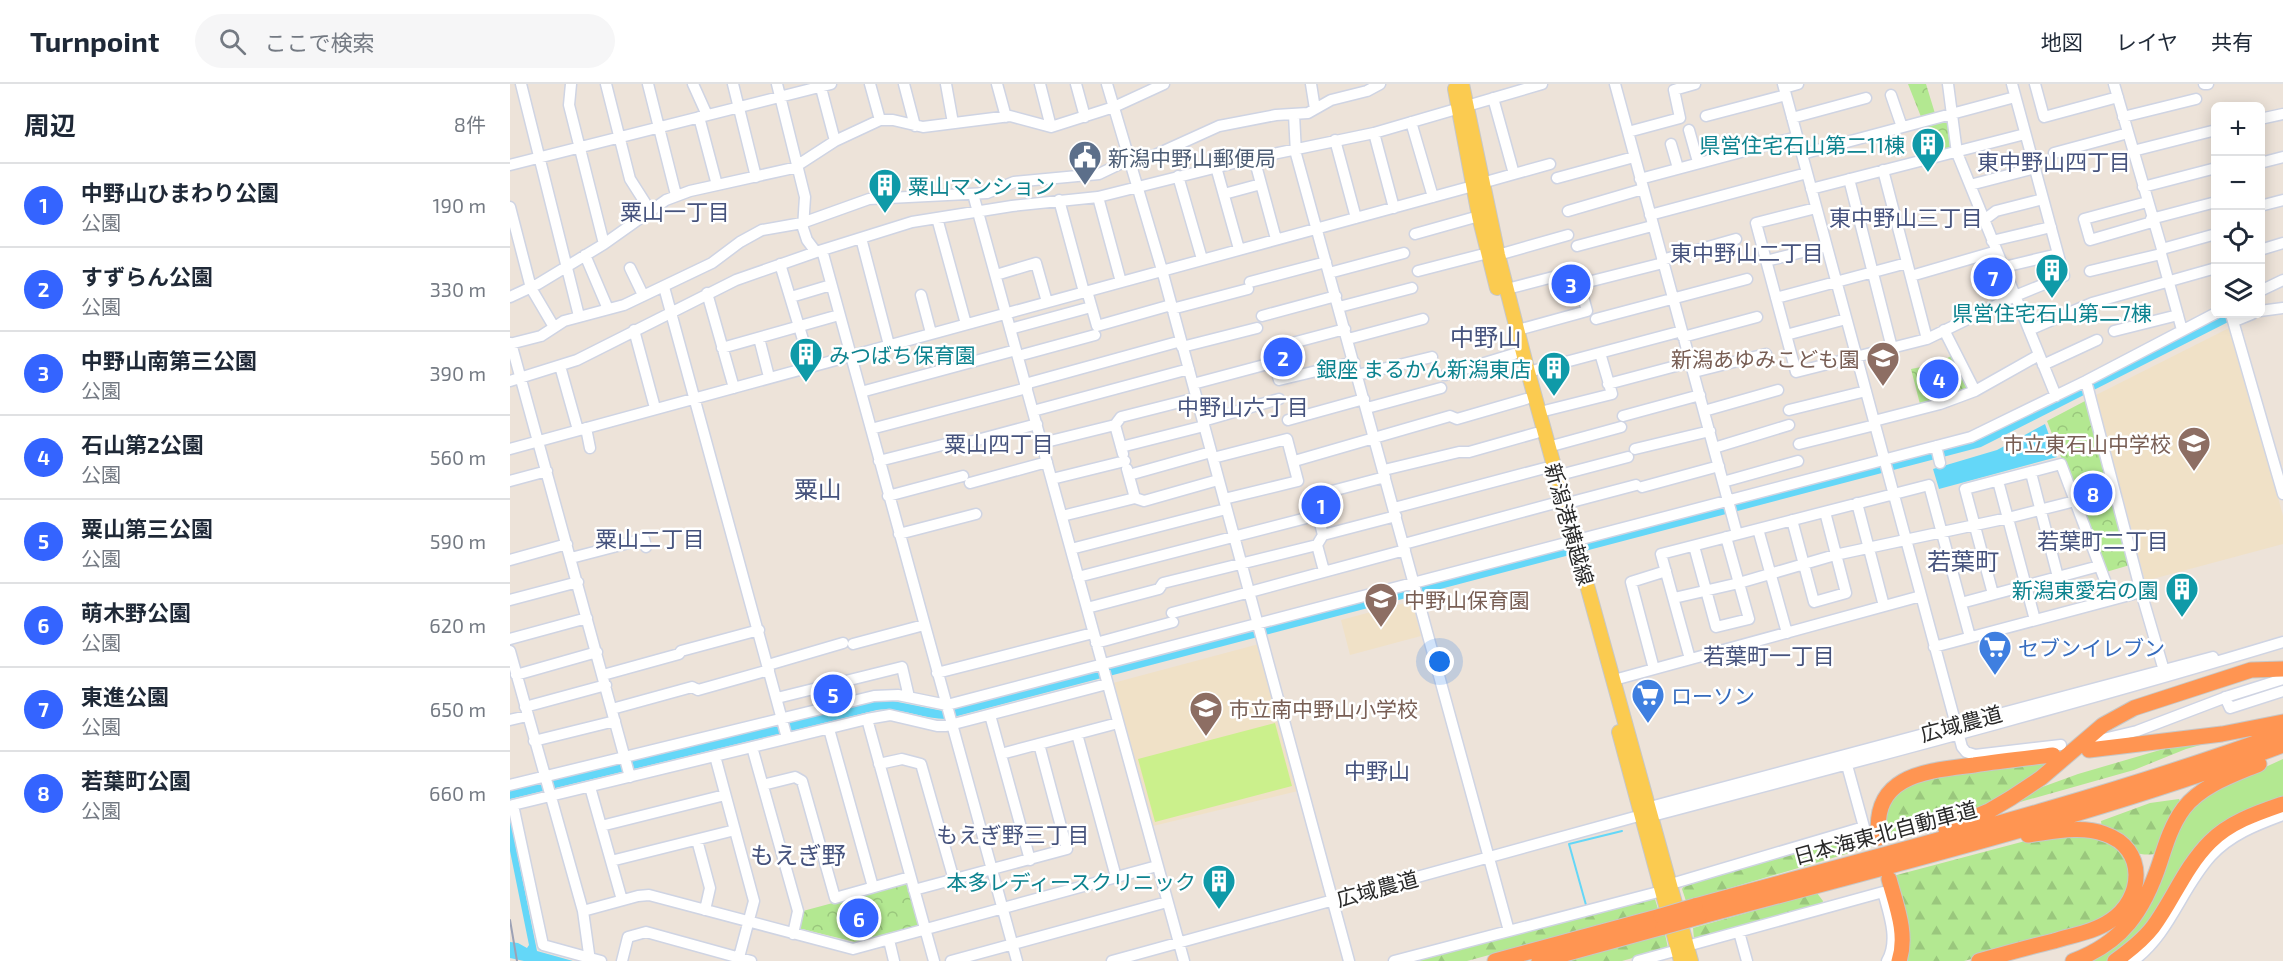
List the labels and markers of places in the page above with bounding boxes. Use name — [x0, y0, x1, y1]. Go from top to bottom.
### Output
building icon: 県営住宅石山第二11棟 — [1910, 126, 1946, 173]
place label: 県営住宅石山第二11棟 — [1699, 132, 1905, 157]
public building icon: 新潟中野山郵便局 — [1067, 139, 1103, 186]
place label: 新潟中野山郵便局 — [1108, 145, 1276, 170]
building icon: 粟山マンション — [867, 167, 903, 214]
place label: 粟山マンション — [908, 173, 1055, 198]
building icon: 県営住宅石山第二7棟 — [2034, 252, 2070, 299]
pin: 7 — [1974, 254, 2012, 300]
pin: 3 — [1552, 262, 1590, 306]
place label: 県営住宅石山第二7棟 — [1952, 300, 2152, 325]
pin: 2 — [1264, 334, 1302, 380]
building icon: みつばち保育園 — [788, 336, 824, 383]
school or university icon: 新潟あゆみこども園 — [1865, 340, 1901, 387]
place label: みつばち保育園 — [829, 342, 976, 367]
place label: 新潟あゆみこども園 — [1671, 346, 1860, 371]
building icon: 銀座 まるかん新潟東店 — [1536, 350, 1572, 397]
place label: 銀座 まるかん新潟東店 — [1316, 356, 1531, 381]
pin: 4 — [1920, 356, 1958, 402]
school or university icon: 市立東石山中学校 — [2176, 425, 2212, 472]
place label: 市立東石山中学校 — [2003, 431, 2171, 456]
pin: 8 — [2074, 470, 2112, 516]
pin: 1 — [1302, 482, 1340, 528]
building icon: 新潟東愛宕の園 — [2164, 571, 2200, 618]
place label: 新潟東愛宕の園 — [2012, 577, 2159, 602]
school or university icon: 中野山保育園 — [1363, 581, 1399, 628]
place label: 中野山保育園 — [1404, 587, 1530, 612]
supermarket icon: セブンイレブン — [1977, 629, 2013, 676]
place label: セブンイレブン — [2018, 635, 2165, 660]
pin: 5 — [814, 672, 852, 716]
supermarket icon: ローソン — [1630, 677, 1666, 724]
place label: ローソン — [1671, 683, 1755, 708]
school or university icon: 市立南中野山小学校 — [1188, 690, 1224, 737]
place label: 市立南中野山小学校 — [1229, 696, 1418, 721]
building icon: 本多レディースクリニック — [1201, 863, 1237, 910]
place label: 本多レディースクリニック — [947, 869, 1196, 894]
pin: 6 — [840, 896, 878, 940]

